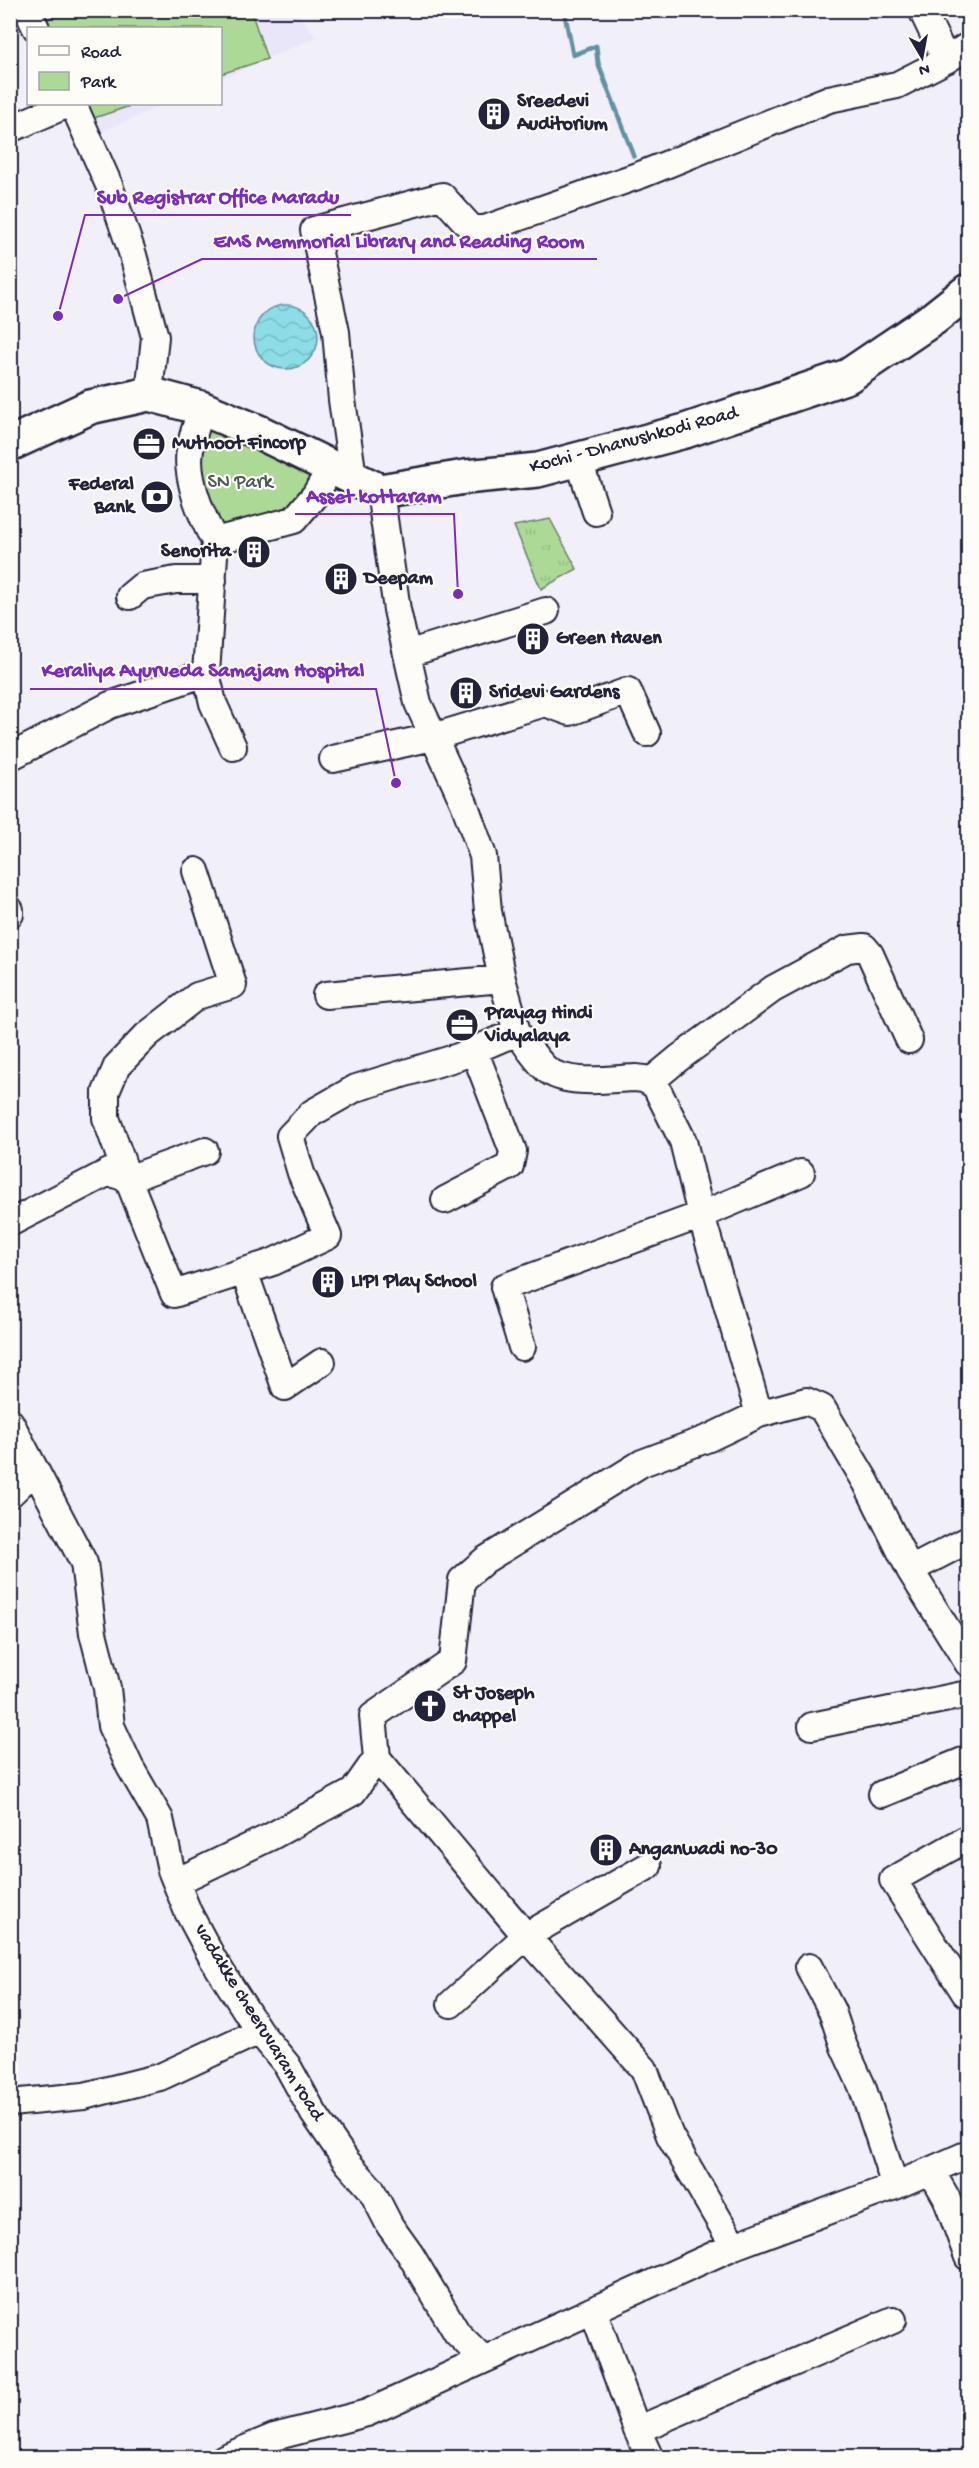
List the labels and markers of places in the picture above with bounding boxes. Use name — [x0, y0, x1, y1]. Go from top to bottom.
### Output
place label: Sreedevi Auditorium — [516, 91, 609, 137]
building icon: Sreedevi Auditorium — [476, 96, 512, 132]
callout: Sub Registrar Office Maradu — [85, 176, 351, 215]
callout: EMS Memmorial Library and Reading Room — [202, 220, 597, 259]
office icon: Muthoot Fincorp — [131, 426, 167, 462]
place label: Muthoot Fincorp — [172, 433, 306, 456]
place label: Federal Bank — [68, 474, 136, 520]
callout: Asset kottaram — [295, 475, 454, 514]
bank icon: Federal Bank — [139, 479, 175, 515]
building icon: Senorita — [236, 534, 272, 570]
place label: Senorita — [161, 541, 232, 564]
building icon: Deepam — [323, 561, 359, 597]
place label: Deepam — [362, 568, 434, 591]
building icon: Green Haven — [515, 621, 551, 657]
place label: Green Haven — [556, 628, 662, 651]
callout: Keraliya Ayurveda Samajam Hospital — [30, 650, 376, 689]
building icon: Sridevi Gardens — [448, 675, 484, 711]
place label: Sridevi Gardens — [489, 682, 621, 705]
place label: Prayag Hindi Vidyalaya — [484, 1003, 593, 1049]
office icon: Prayag Hindi Vidyalaya — [444, 1007, 480, 1043]
building icon: LIPI Play School — [310, 1264, 346, 1300]
place label: LIPI Play School — [351, 1271, 477, 1294]
place label: St Joseph chappel — [453, 1683, 535, 1729]
church icon: St Joseph chappel — [412, 1688, 448, 1724]
building icon: Anganwadi no-30 — [588, 1832, 624, 1868]
place label: Anganwadi no-30 — [628, 1839, 778, 1862]

